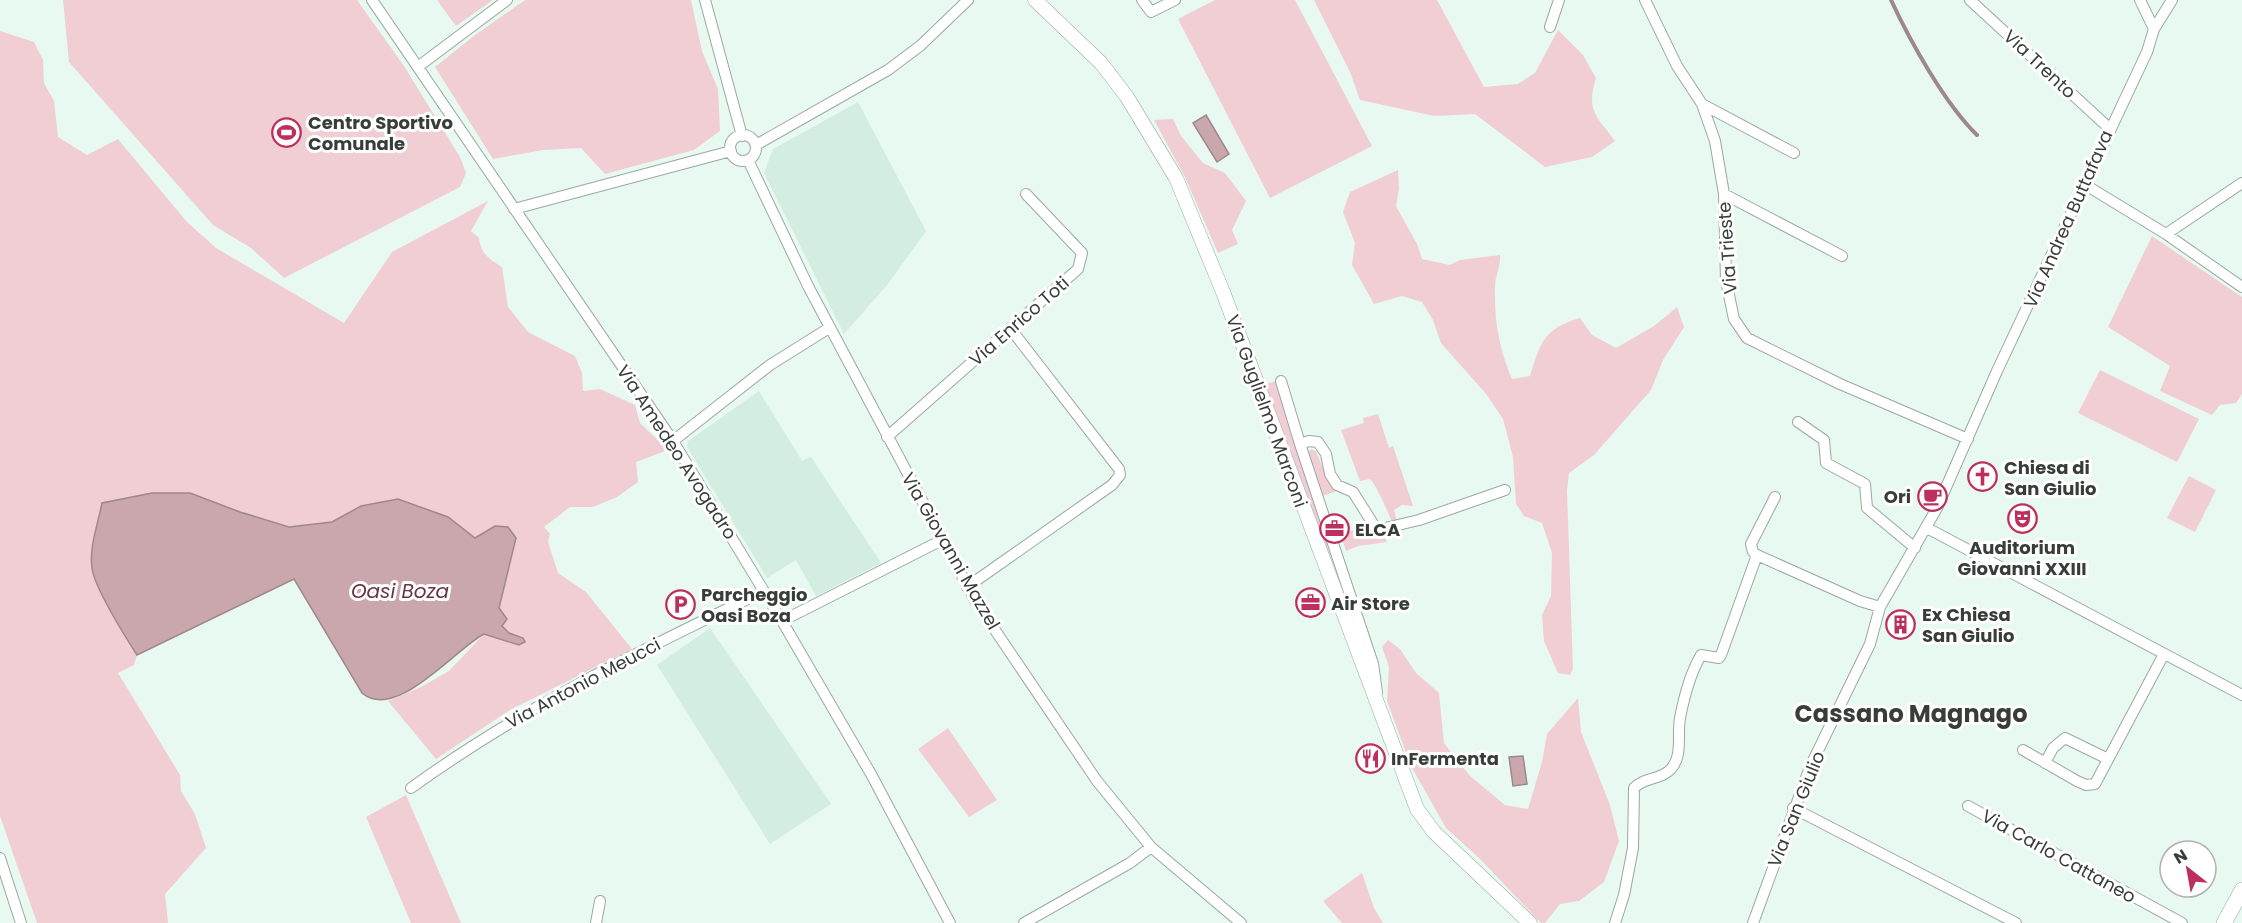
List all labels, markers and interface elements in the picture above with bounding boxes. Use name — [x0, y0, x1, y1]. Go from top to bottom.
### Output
street label: Via Trento — [1998, 24, 2082, 104]
place label: Centro Sportivo Comunale — [308, 110, 453, 156]
sports icon: Centro Sportivo Comunale — [271, 116, 303, 148]
street label: Via Andrea Buttafava — [2017, 126, 2119, 312]
street label: Via Trieste — [1711, 201, 1743, 295]
street label: Via Enrico Toti — [964, 271, 1074, 371]
street label: Via Guglielmo Marconi — [1220, 311, 1314, 511]
street label: Via Amedeo Avogadro — [611, 360, 743, 544]
place label: Chiesa di San Giulio — [2004, 455, 2096, 501]
church icon: Chiesa di San Giulio — [1967, 461, 1999, 493]
street label: Via Giovanni Mazzel — [896, 468, 1006, 634]
cafe icon: Ori — [1916, 480, 1948, 512]
place label: Ori — [1884, 484, 1911, 509]
theatre icon: Auditorium Giovanni XXIII — [2006, 502, 2038, 534]
office icon: ELCA — [1318, 513, 1350, 545]
place label: ELCA — [1355, 517, 1400, 542]
place label: Auditorium Giovanni XXIII — [1957, 535, 2087, 581]
water label: Oasi Boza — [351, 577, 449, 605]
place label: Parcheggio Oasi Boza — [701, 582, 808, 628]
office icon: Air Store — [1294, 587, 1326, 619]
parking icon: Parcheggio Oasi Boza — [664, 588, 696, 620]
place label: Air Store — [1331, 591, 1410, 616]
place label: Ex Chiesa San Giulio — [1922, 602, 2014, 648]
building icon: Ex Chiesa San Giulio — [1885, 608, 1917, 640]
street label: Via Antonio Meucci — [501, 632, 665, 734]
district label: Cassano Magnago — [1795, 697, 2027, 730]
restaurant icon: InFermenta — [1354, 742, 1386, 774]
place label: InFermenta — [1391, 746, 1499, 771]
street label: Via San Giulio — [1761, 747, 1831, 871]
street label: Via Carlo Cattaneo — [1977, 803, 2141, 909]
north arrow — [2158, 839, 2218, 899]
text: N — [2169, 844, 2192, 870]

